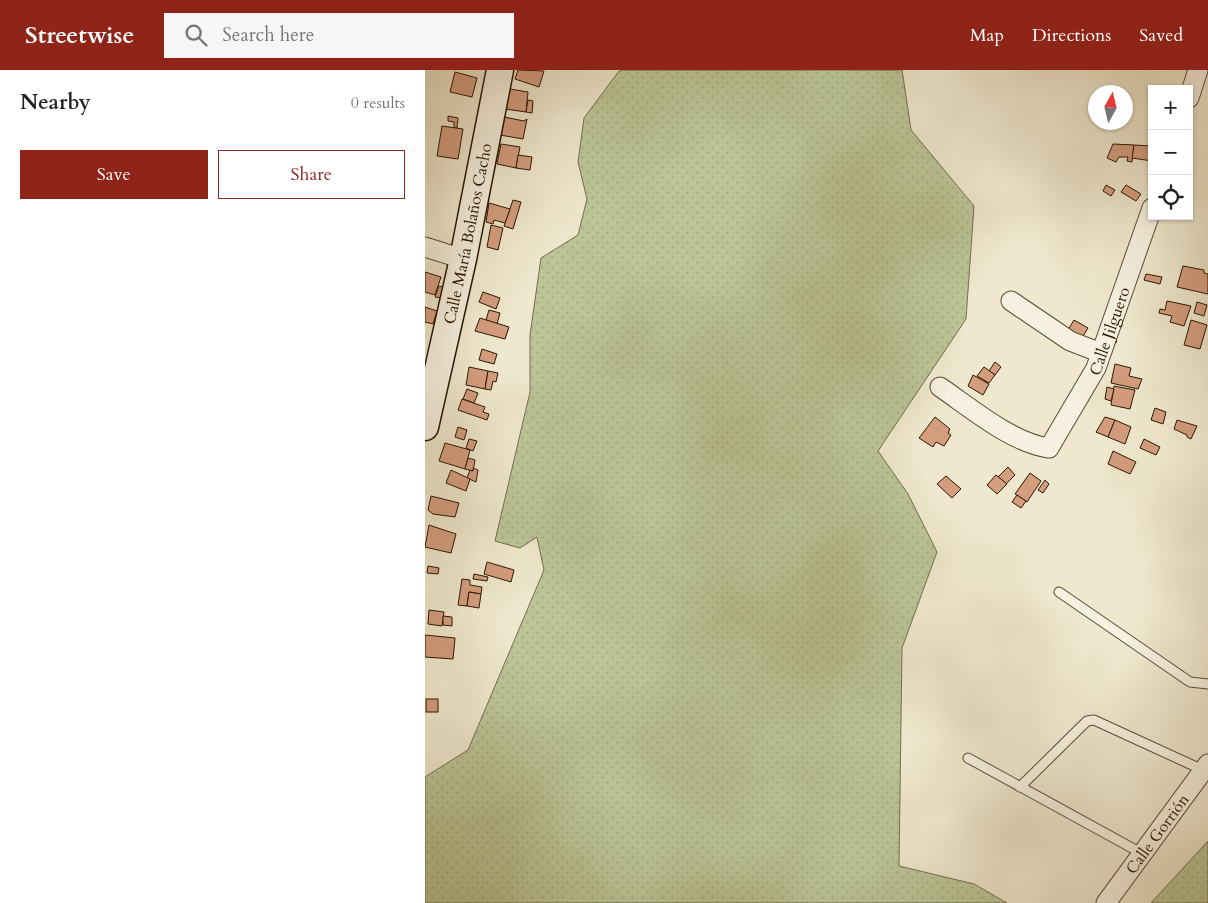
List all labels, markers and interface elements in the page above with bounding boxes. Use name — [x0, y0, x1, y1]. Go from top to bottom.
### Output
search box — [164, 13, 514, 58]
text: Streetwise — [25, 19, 134, 52]
icon: search — [182, 21, 210, 49]
text: Search here — [222, 22, 314, 48]
text: Map — [970, 23, 1004, 48]
text: Directions — [1032, 23, 1111, 48]
text: Saved — [1139, 23, 1183, 48]
north arrow — [1088, 85, 1133, 130]
map controls — [1148, 85, 1193, 220]
button: + — [1148, 85, 1193, 130]
text: Nearby — [20, 88, 91, 117]
text: 0 results — [351, 92, 405, 114]
button: − — [1148, 130, 1193, 175]
street label: Calle María Bolaños Cacho — [439, 141, 497, 326]
button: Save — [20, 150, 208, 199]
button: Share — [218, 150, 405, 199]
button: locate — [1148, 175, 1193, 220]
street label: Calle Jilguero — [1084, 284, 1136, 380]
street label: Calle Gorrión — [1121, 790, 1194, 879]

